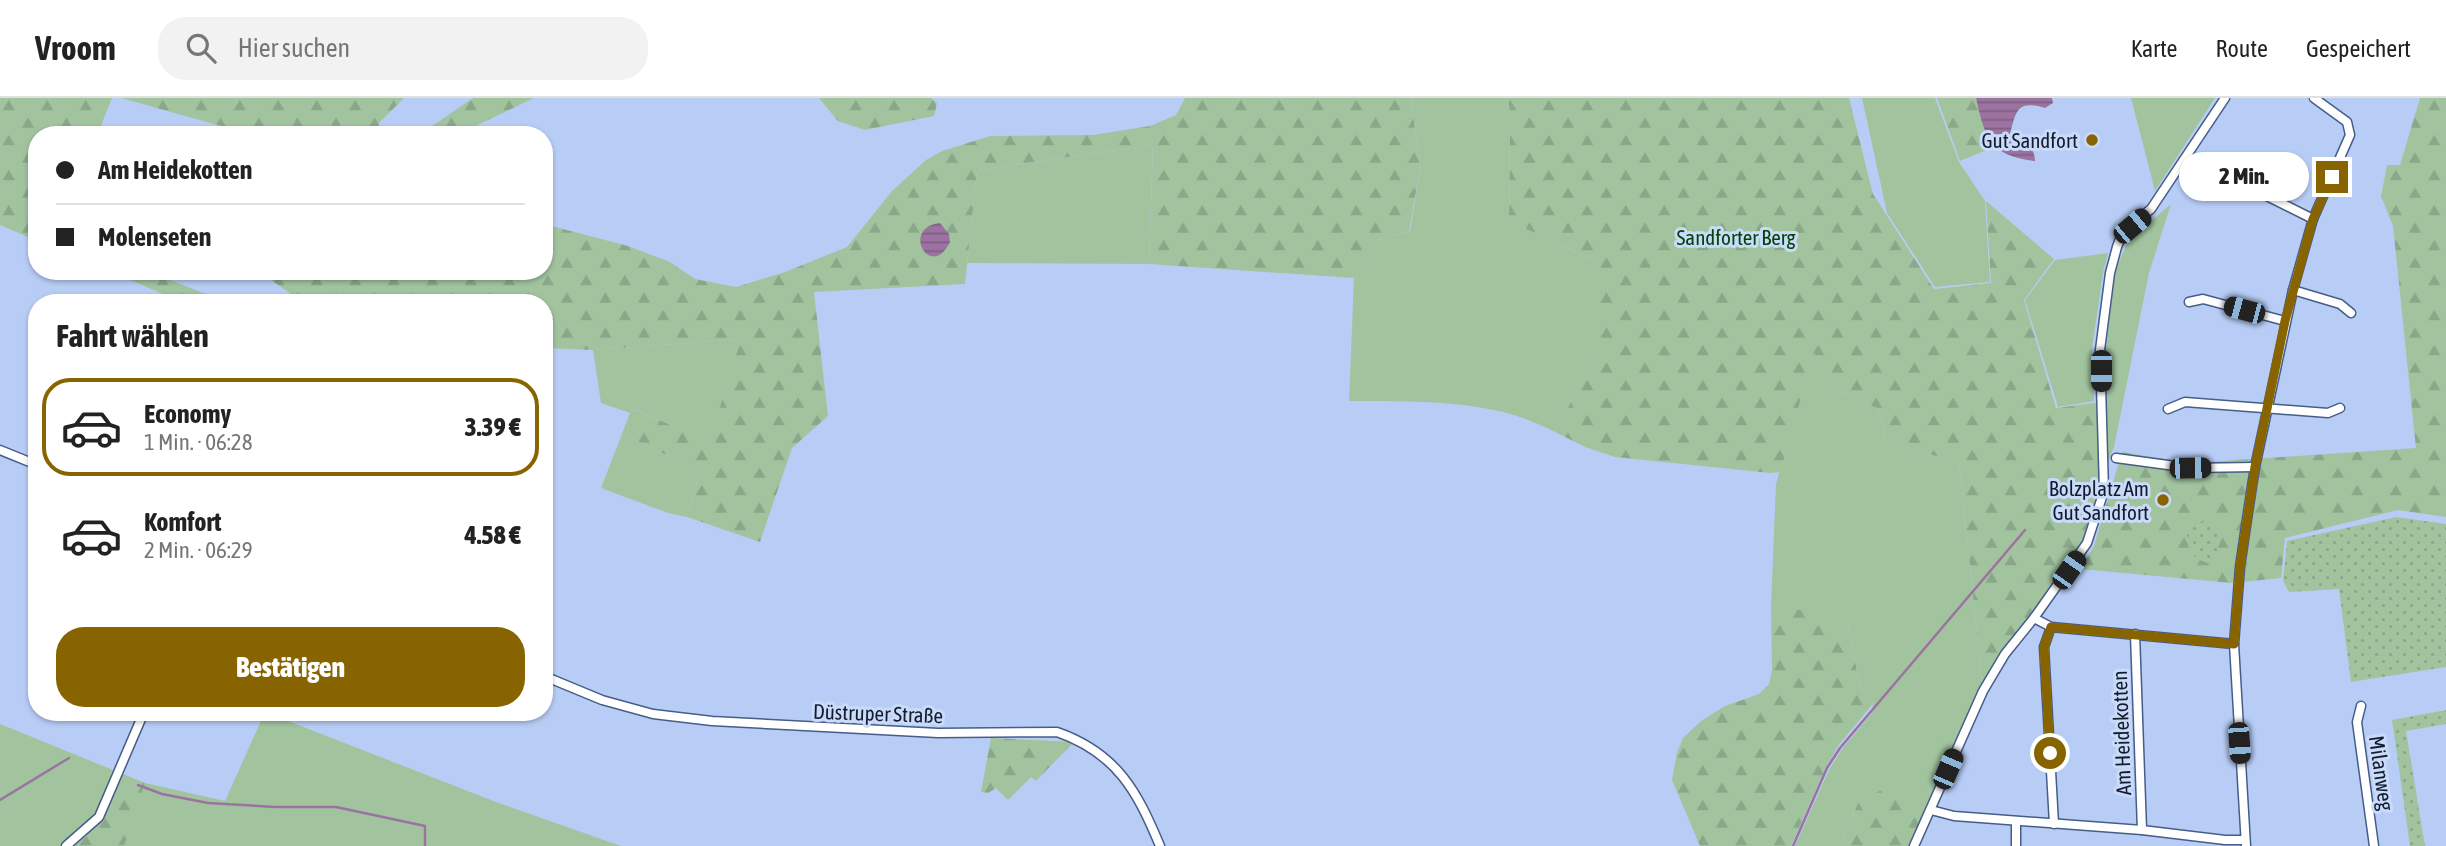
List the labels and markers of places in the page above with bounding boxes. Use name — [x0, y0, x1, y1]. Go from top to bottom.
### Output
place label: Gut Sandfort — [1981, 128, 2078, 152]
marker: Gut Sandfort — [2084, 132, 2100, 148]
place label: Bolzplatz Am Gut Sandfort — [2049, 476, 2149, 524]
marker: Bolzplatz Am Gut Sandfort — [2155, 492, 2171, 508]

